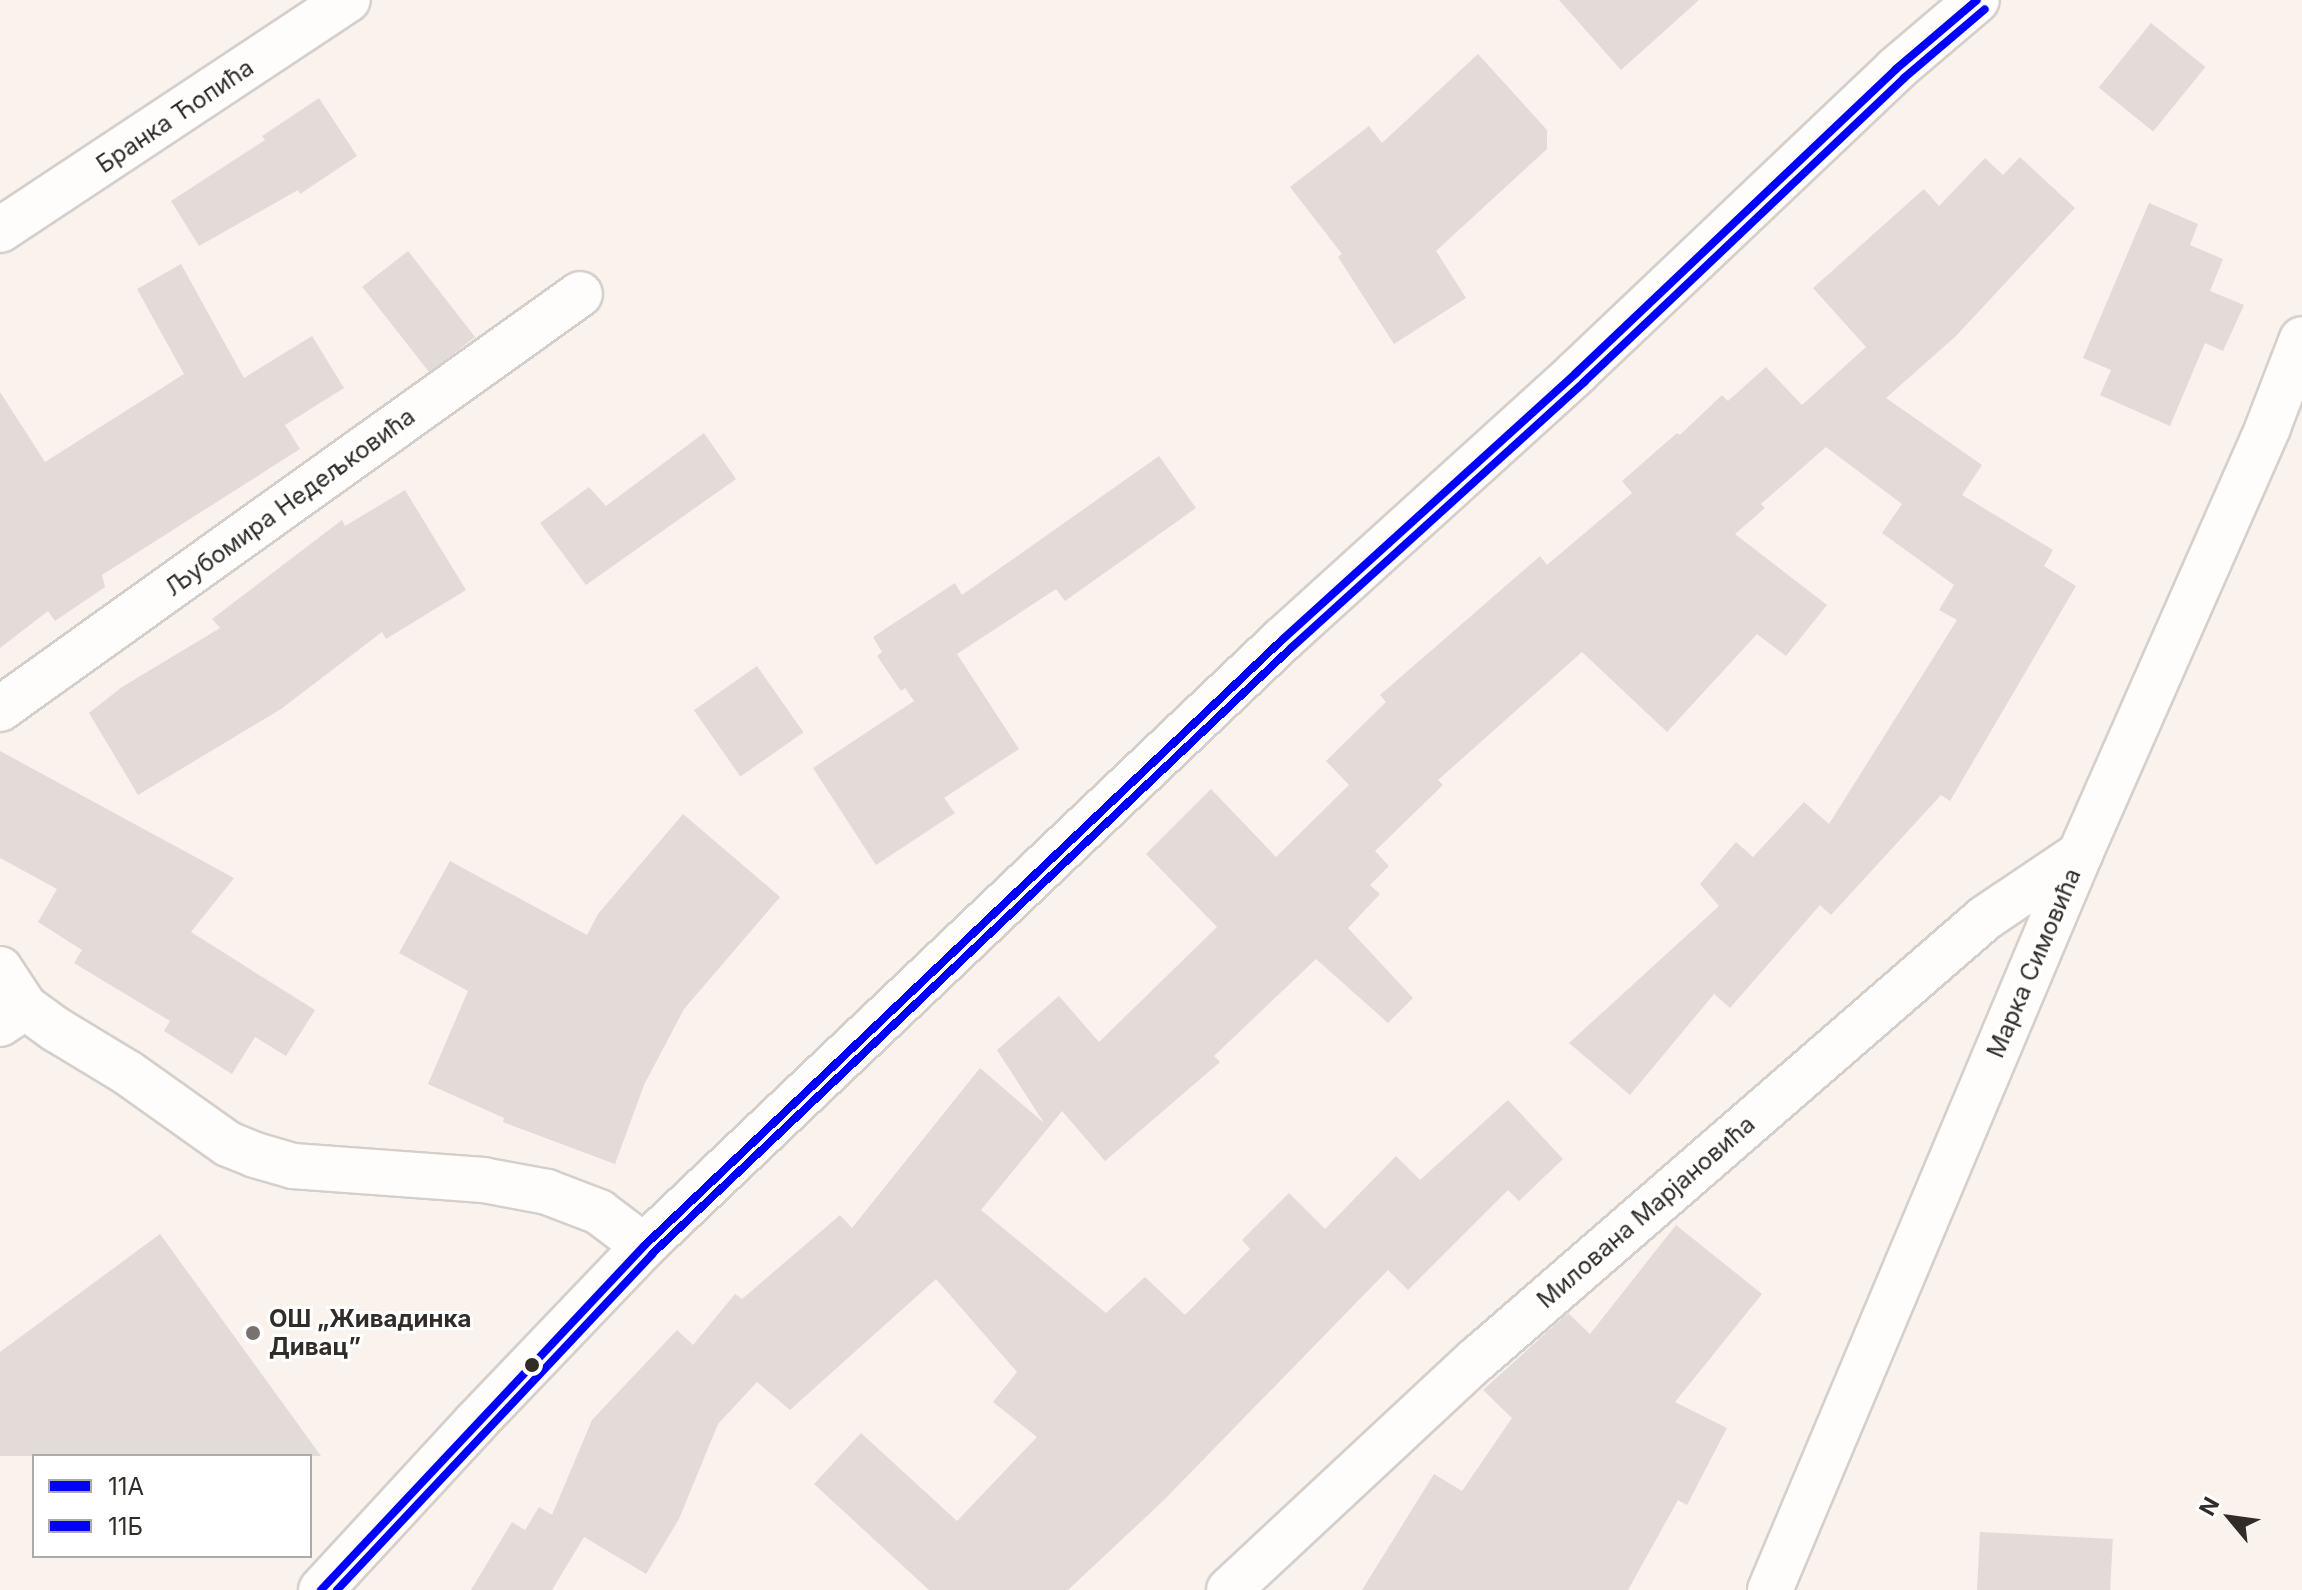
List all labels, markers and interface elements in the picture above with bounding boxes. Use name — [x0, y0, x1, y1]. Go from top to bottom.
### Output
street label: Бранка Ћопића — [91, 53, 259, 179]
street label: Љубомира Недељковића — [160, 402, 420, 602]
street label: Марка Симовића — [1981, 864, 2087, 1062]
street label: Милована Марјановића — [1531, 1110, 1761, 1314]
place label: ОШ „Живадинка Дивац” — [269, 1305, 471, 1361]
marker: ОШ „Живадинка Дивац” — [244, 1324, 262, 1342]
unlabelled marker — [524, 1357, 540, 1373]
legend — [32, 1454, 312, 1558]
text: 11А — [108, 1472, 144, 1501]
north arrow — [2190, 1478, 2270, 1558]
text: N — [2194, 1493, 2224, 1520]
text: 11Б — [108, 1512, 143, 1541]

